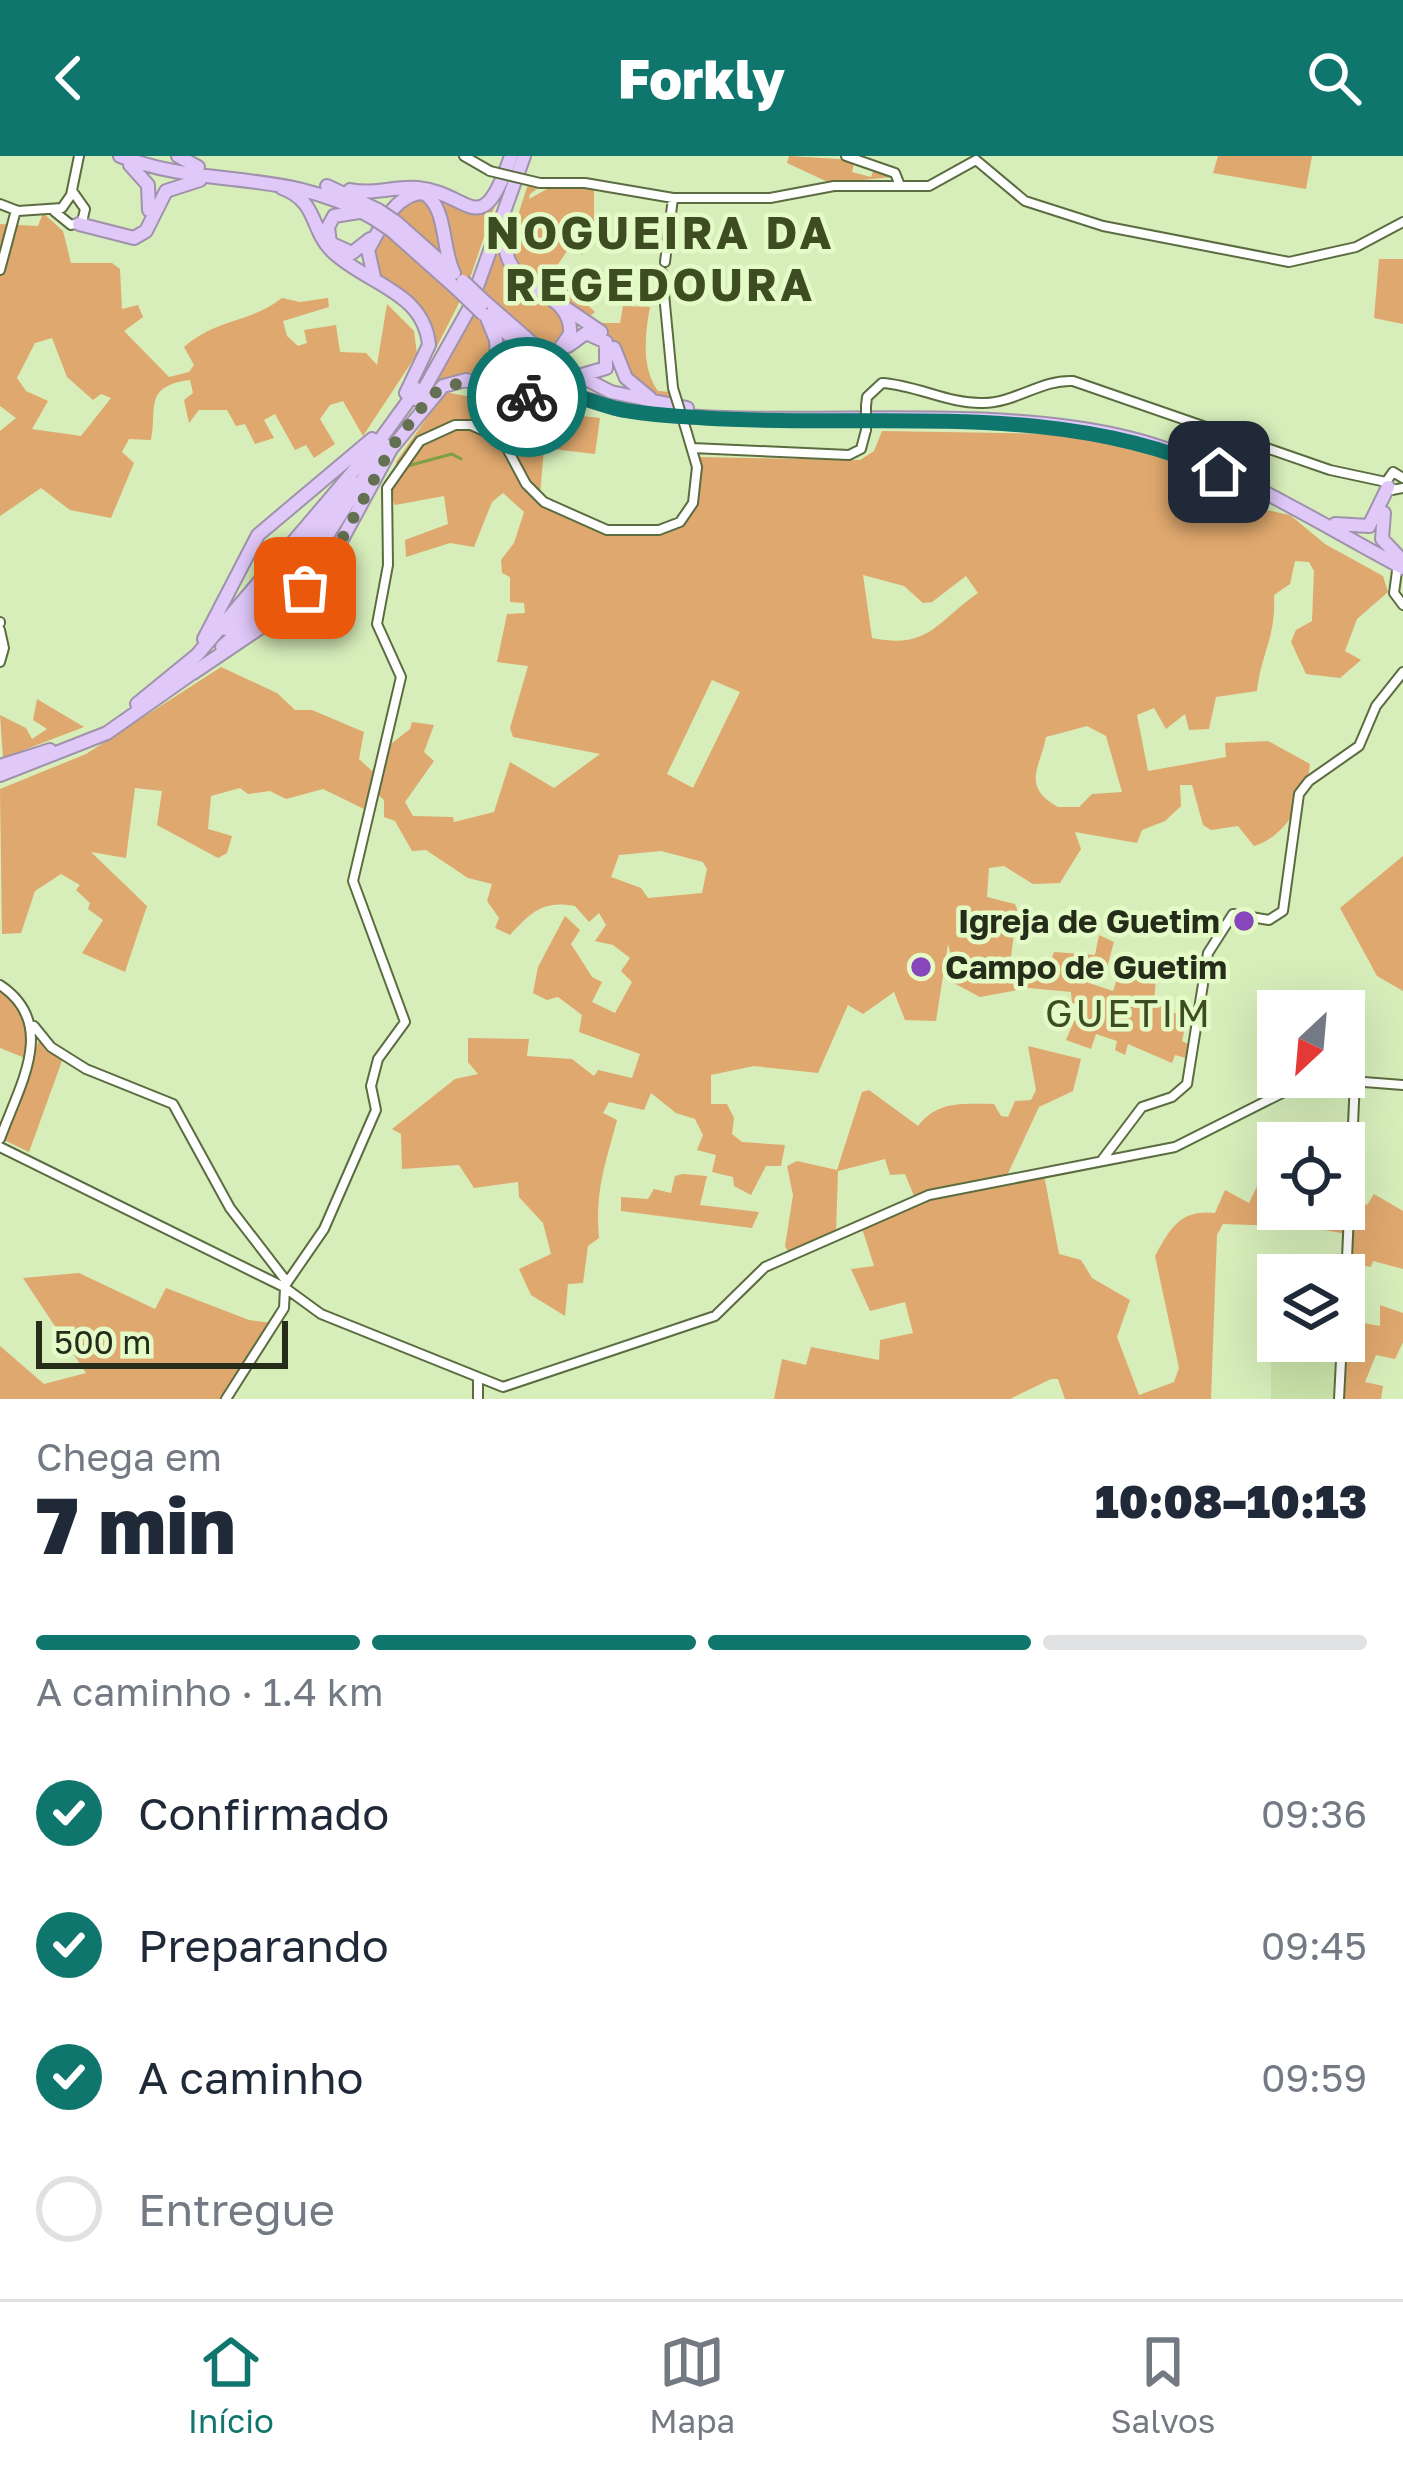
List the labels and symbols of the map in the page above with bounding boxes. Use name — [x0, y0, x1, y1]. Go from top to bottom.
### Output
district label: NOGUEIRA DA REGEDOURA — [485, 205, 835, 311]
courier — [467, 337, 587, 457]
pin — [1168, 421, 1270, 523]
pin — [254, 537, 356, 639]
place label: Igreja de Guetim — [958, 901, 1220, 940]
marker: Igreja de Guetim — [1231, 908, 1257, 934]
place label: Campo de Guetim — [945, 947, 1227, 986]
marker: Campo de Guetim — [908, 954, 934, 980]
district label: GUETIM — [1045, 989, 1213, 1036]
north arrow — [1257, 990, 1365, 1098]
scale bar — [36, 1315, 288, 1368]

